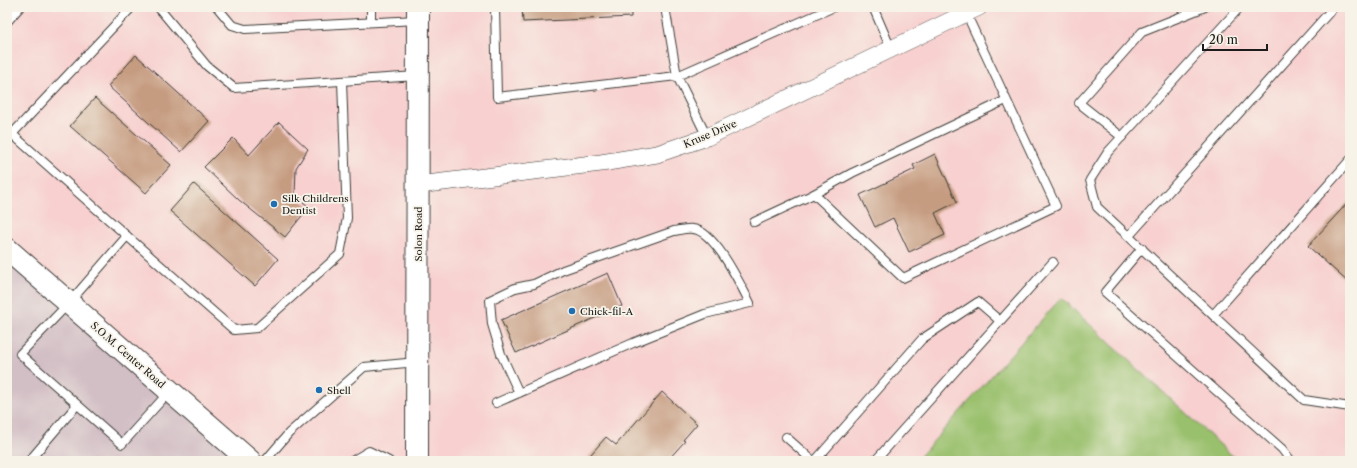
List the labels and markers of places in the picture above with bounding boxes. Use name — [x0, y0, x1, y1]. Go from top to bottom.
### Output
place label: Silk Childrens Dentist — [282, 192, 349, 217]
marker: Silk Childrens Dentist — [269, 199, 279, 209]
place label: Chick-fil-A — [580, 305, 634, 318]
marker: Chick-fil-A — [567, 306, 577, 316]
place label: Shell — [327, 384, 351, 397]
marker: Shell — [314, 385, 324, 395]

